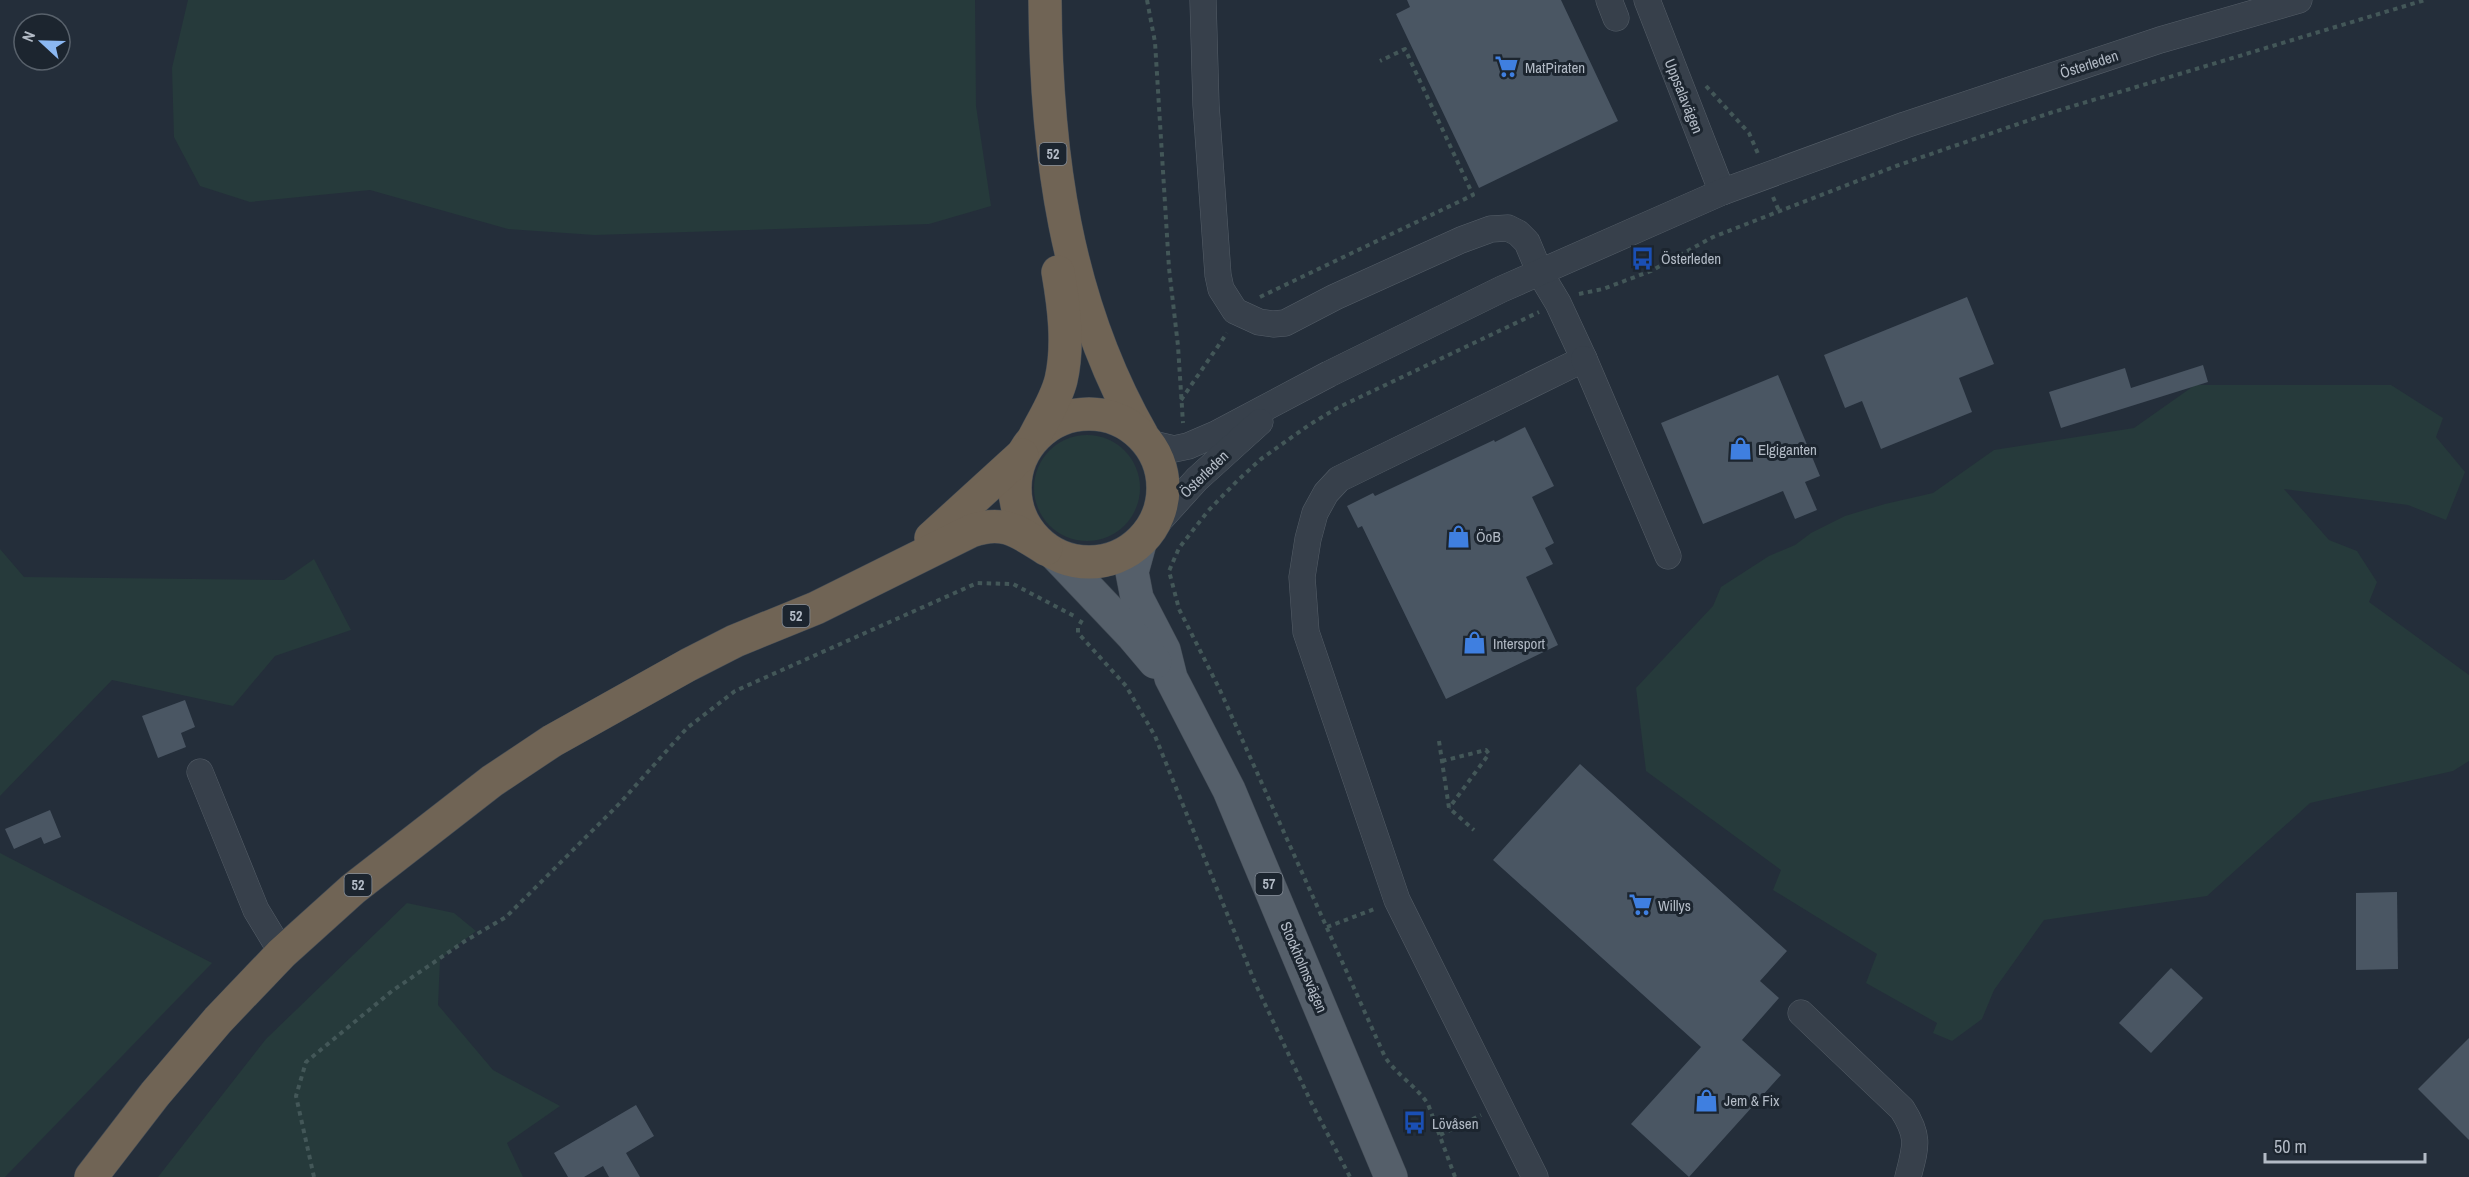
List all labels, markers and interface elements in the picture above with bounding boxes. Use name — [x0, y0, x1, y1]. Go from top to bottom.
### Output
north arrow — [12, 12, 72, 72]
text: N — [16, 28, 40, 45]
street label: Österleden — [2057, 45, 2121, 83]
supermarket icon: MatPiraten — [1494, 54, 1520, 80]
street label: Uppsalavägen — [1660, 56, 1708, 136]
place label: MatPiraten — [1525, 57, 1585, 78]
road number: 52 — [1040, 143, 1066, 165]
bus stop icon: Österleden — [1630, 245, 1656, 271]
place label: Österleden — [1661, 248, 1721, 269]
shop icon: Elgiganten — [1727, 436, 1753, 462]
place label: Elgiganten — [1758, 439, 1817, 460]
street label: Österleden — [1175, 446, 1233, 502]
shop icon: ÖoB — [1445, 523, 1471, 549]
place label: ÖoB — [1476, 526, 1501, 547]
road number: 52 — [782, 605, 810, 627]
shop icon: Intersport — [1462, 630, 1488, 656]
place label: Intersport — [1493, 633, 1546, 654]
road number: 57 — [1256, 873, 1282, 895]
road number: 52 — [344, 874, 372, 896]
supermarket icon: Willys — [1627, 892, 1653, 918]
place label: Willys — [1658, 895, 1691, 916]
street label: Stockholmsvägen — [1275, 918, 1333, 1016]
shop icon: Jem & Fix — [1693, 1087, 1719, 1113]
place label: Jem & Fix — [1724, 1090, 1780, 1111]
bus stop icon: Lövåsen — [1401, 1110, 1427, 1136]
place label: Lövåsen — [1432, 1113, 1479, 1134]
scale bar — [2265, 1126, 2426, 1164]
text: 50 m — [2274, 1134, 2307, 1159]

